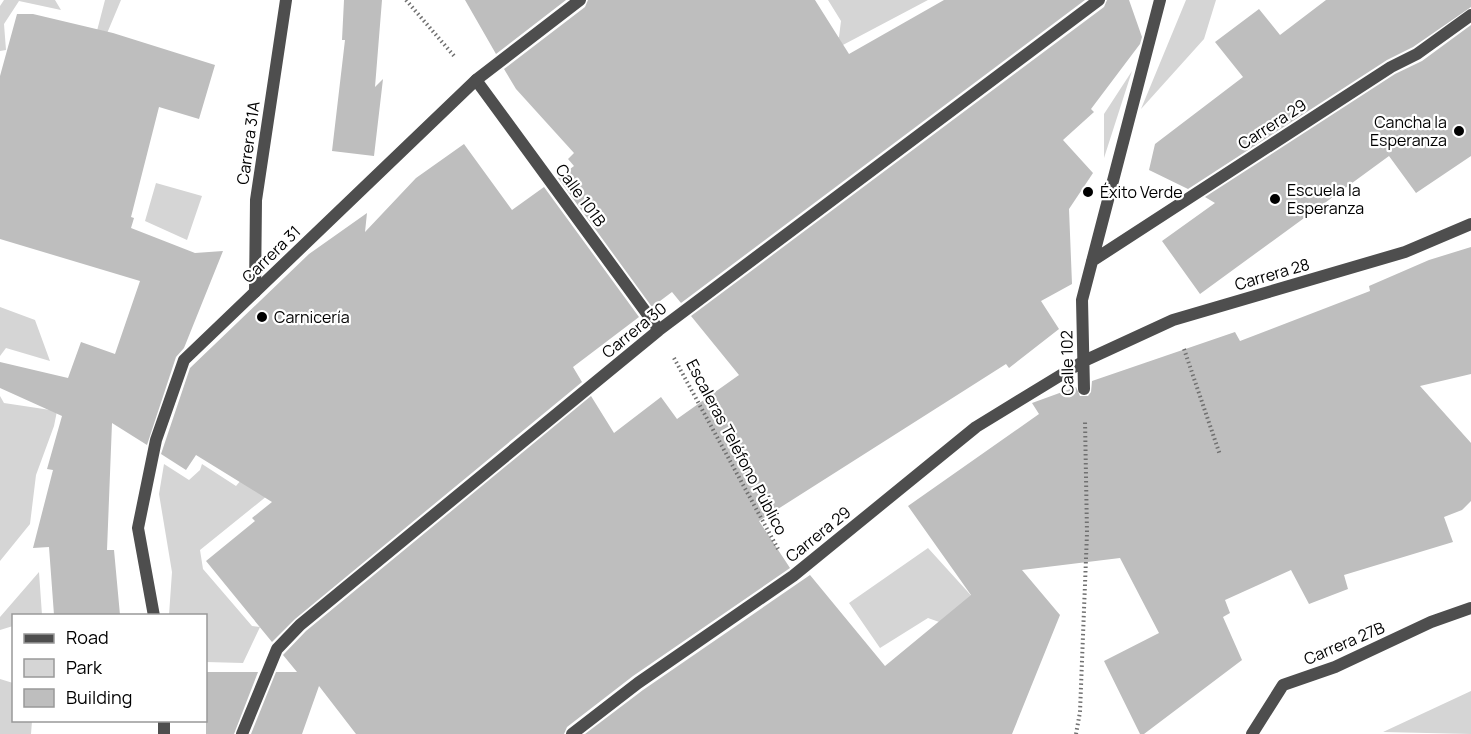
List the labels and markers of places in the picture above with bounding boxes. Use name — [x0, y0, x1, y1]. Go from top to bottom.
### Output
place label: Cancha la Esperanza — [1370, 111, 1447, 151]
marker: Cancha la Esperanza — [1452, 124, 1466, 138]
place label: Escuela la Esperanza — [1287, 179, 1364, 219]
place label: Éxito Verde — [1100, 181, 1183, 203]
marker: Éxito Verde — [1081, 185, 1095, 199]
marker: Escuela la Esperanza — [1268, 192, 1282, 206]
place label: Carnicería — [274, 306, 350, 328]
marker: Carnicería — [255, 310, 269, 324]

